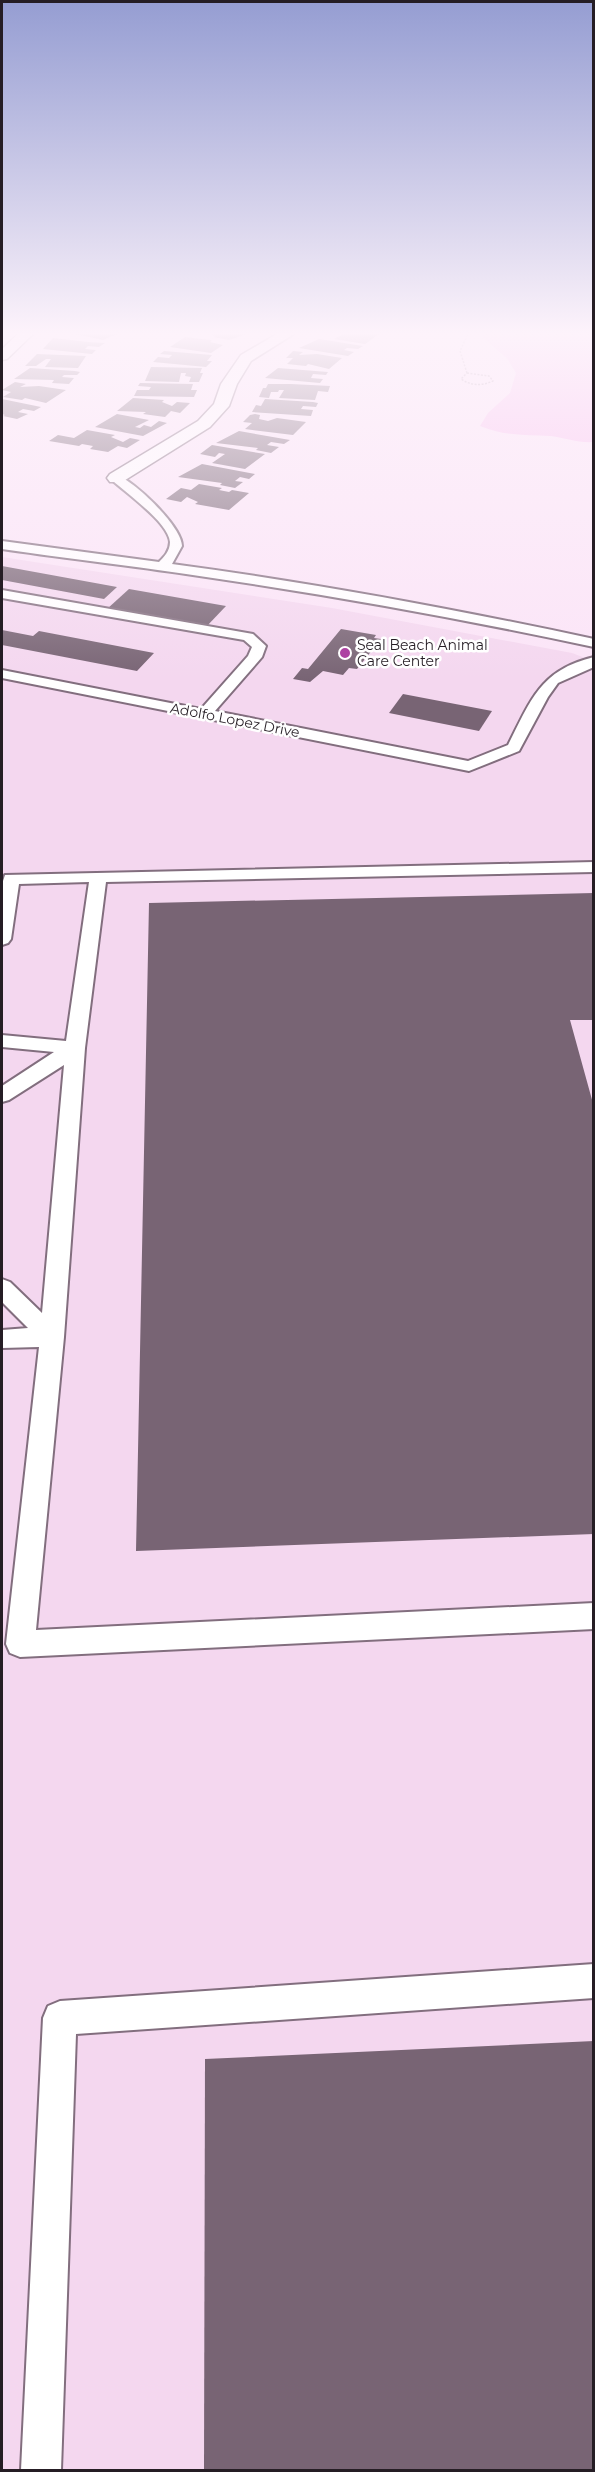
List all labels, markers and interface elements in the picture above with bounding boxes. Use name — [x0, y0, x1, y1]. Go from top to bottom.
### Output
place label: Seal Beach Animal Care Center — [357, 636, 488, 670]
marker: Seal Beach Animal Care Center — [338, 646, 352, 660]
street label: Adolfo Lopez Drive — [169, 699, 301, 741]

